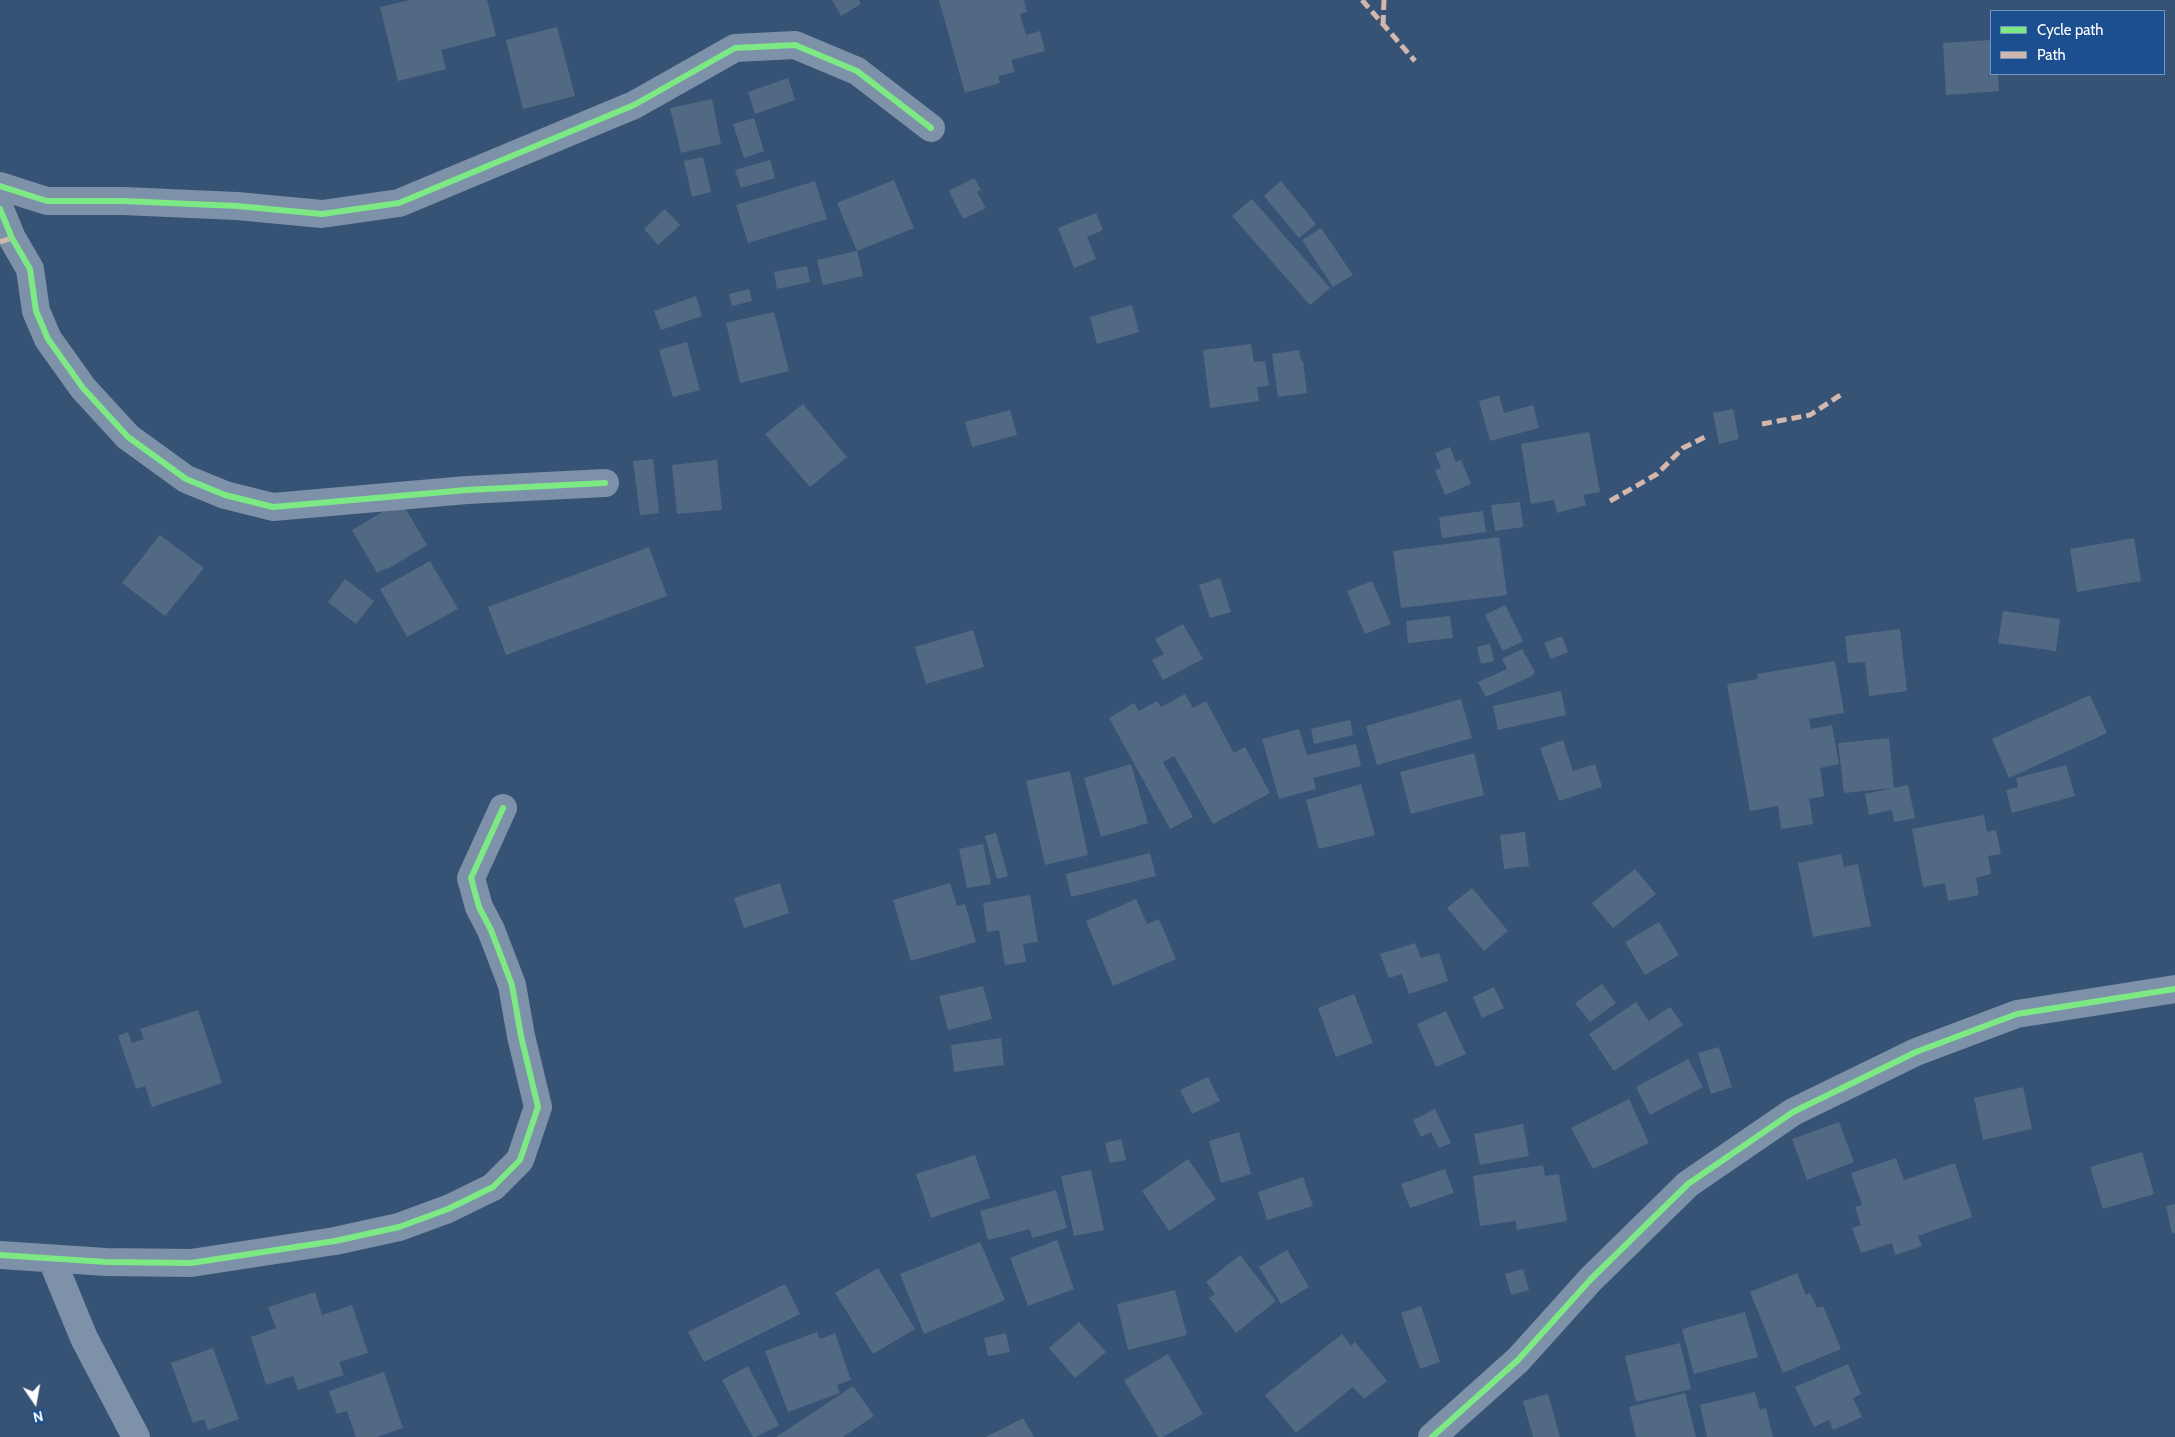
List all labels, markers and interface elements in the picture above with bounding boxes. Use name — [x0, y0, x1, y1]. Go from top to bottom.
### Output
legend — [1990, 10, 2165, 75]
text: Cycle path — [2037, 21, 2103, 39]
text: Path — [2037, 46, 2066, 64]
north arrow — [10, 1377, 60, 1427]
text: N — [31, 1407, 45, 1427]

